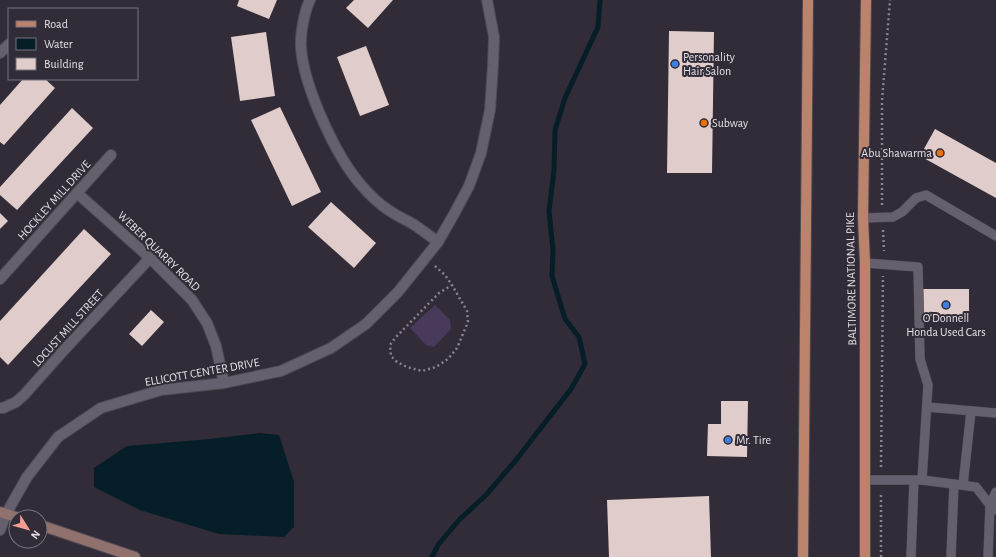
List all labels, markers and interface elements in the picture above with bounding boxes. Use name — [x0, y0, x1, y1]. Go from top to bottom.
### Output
legend — [8, 8, 138, 80]
text: Road — [44, 18, 68, 30]
text: Water — [44, 38, 73, 50]
place label: Personality Hair Salon — [683, 51, 735, 77]
text: Building — [44, 58, 84, 70]
marker: Personality Hair Salon — [670, 59, 680, 69]
place label: Subway — [712, 117, 748, 130]
marker: Subway — [699, 118, 709, 128]
place label: Abu Shawarma — [861, 147, 932, 159]
marker: Abu Shawarma — [935, 148, 945, 158]
street label: HOCKLEY MILL DRIVE — [15, 158, 93, 242]
street label: WEBER QUARRY ROAD — [115, 209, 203, 294]
street label: BALTIMORE NATIONAL PIKE — [844, 212, 858, 346]
street label: LOCUST MILL STREET — [30, 287, 106, 369]
marker: O'Donnell Honda Used Cars — [941, 300, 951, 310]
place label: O'Donnell Honda Used Cars — [906, 312, 986, 338]
street label: ELLICOTT CENTER DRIVE — [144, 356, 260, 388]
place label: Mr. Tire — [736, 434, 771, 446]
marker: Mr. Tire — [723, 435, 733, 445]
north arrow — [8, 509, 48, 549]
text: N — [29, 528, 42, 541]

